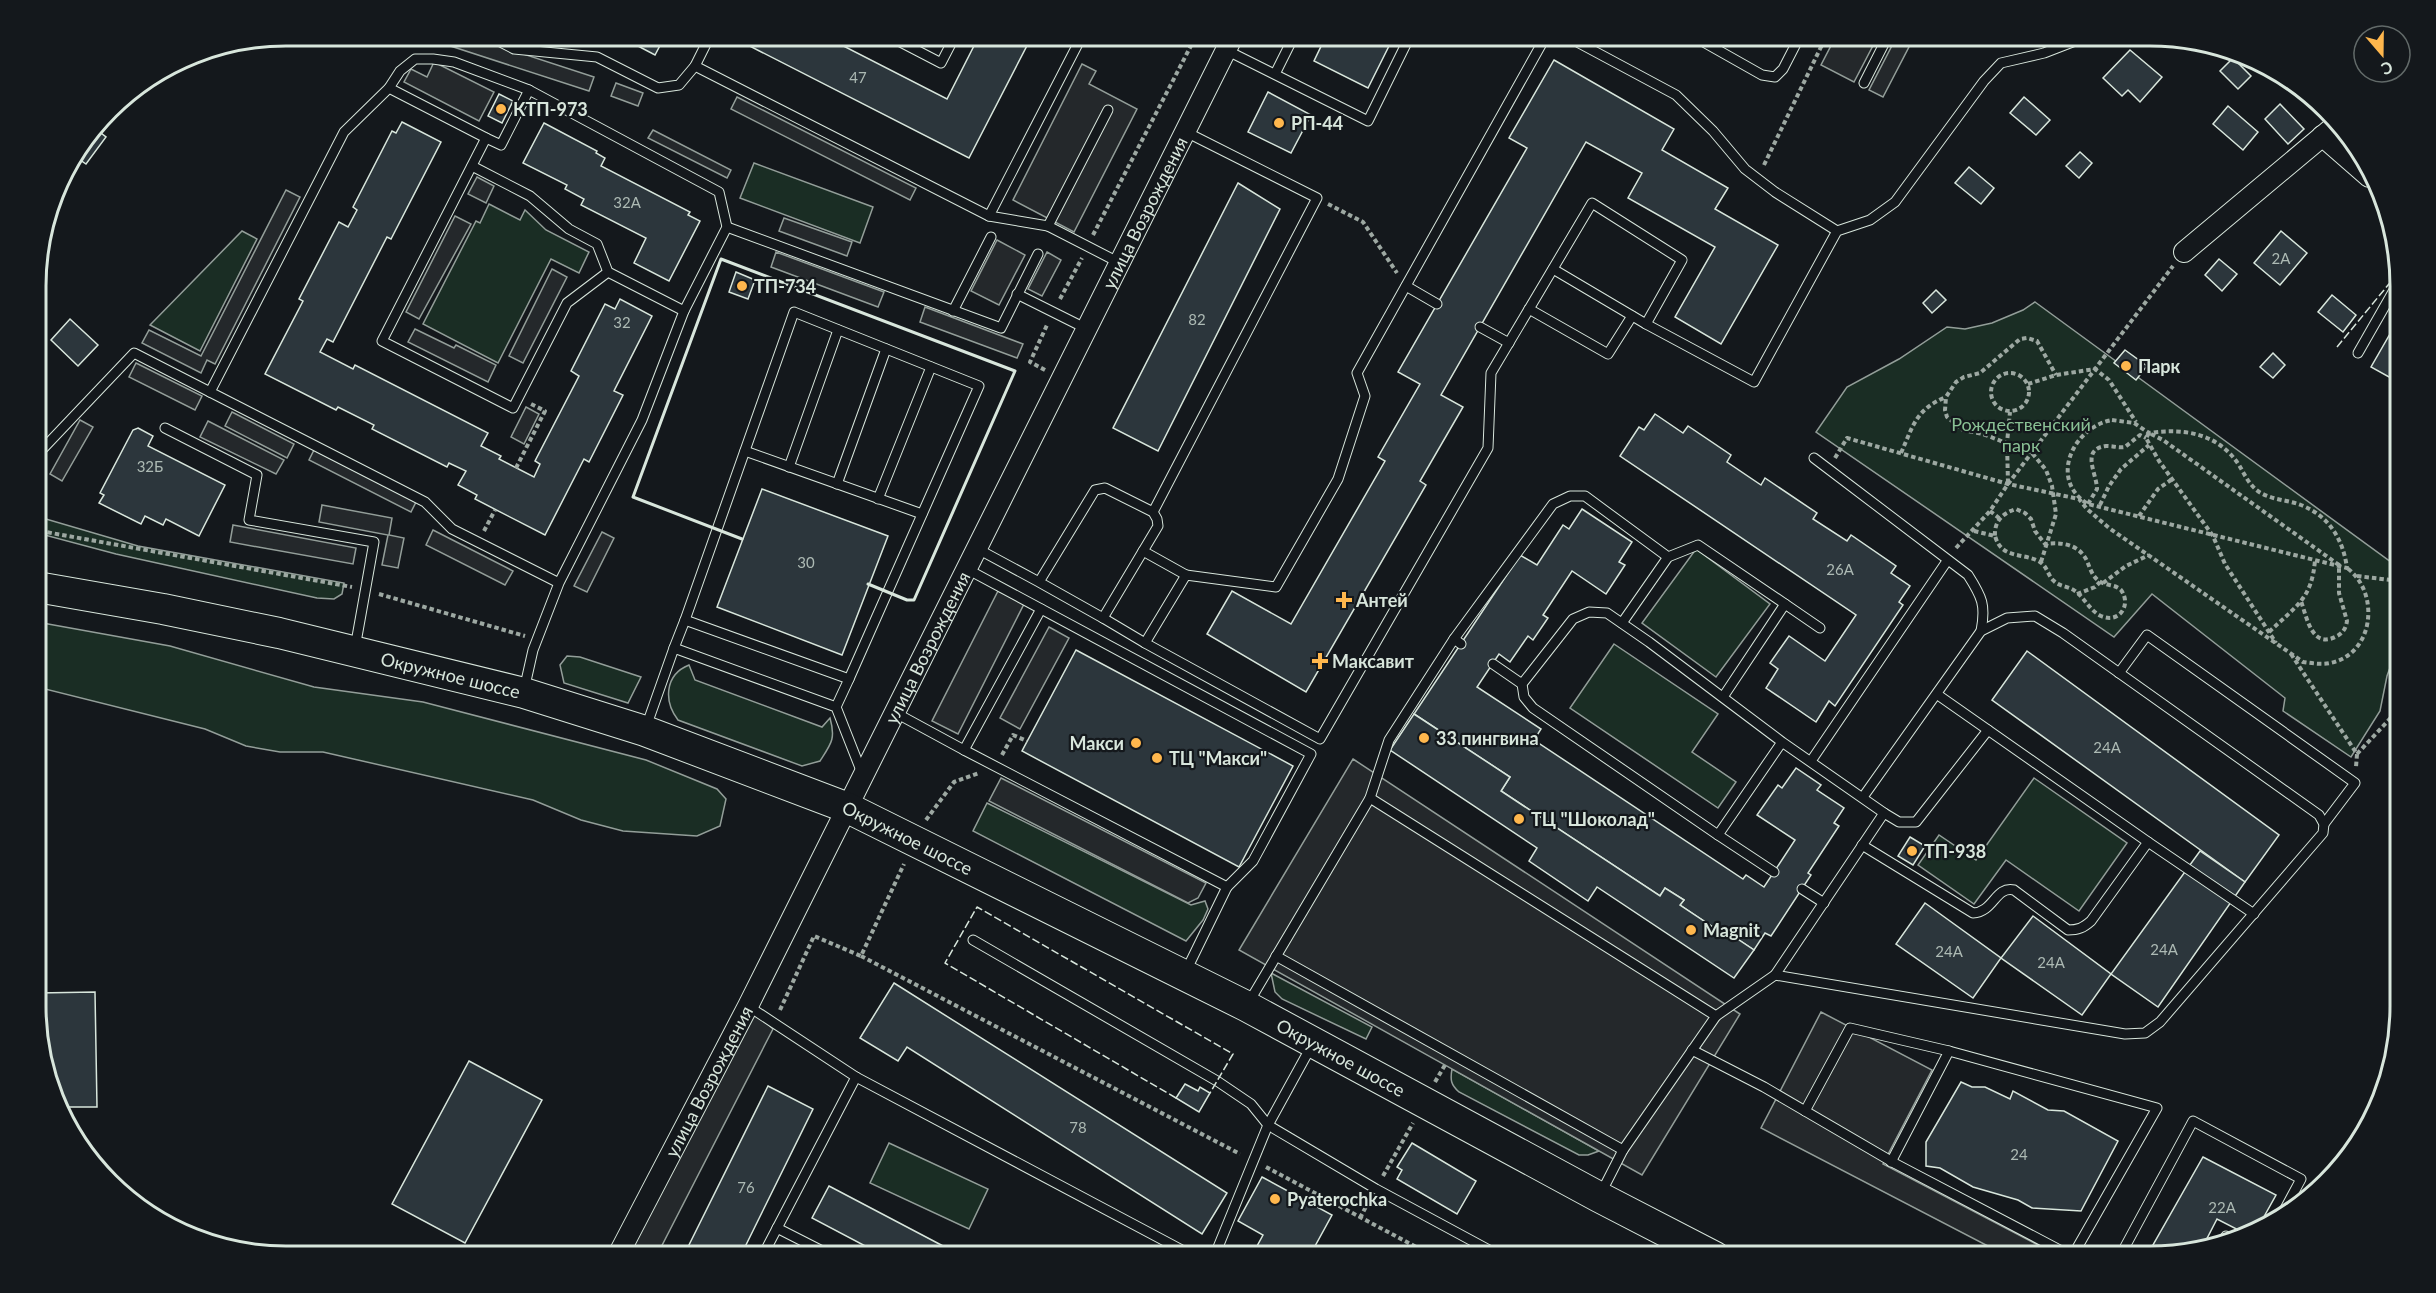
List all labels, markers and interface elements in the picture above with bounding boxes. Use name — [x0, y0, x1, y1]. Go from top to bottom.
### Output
north arrow — [2352, 24, 2412, 84]
text: С — [2379, 58, 2396, 79]
house number: 47 — [849, 68, 867, 86]
place label: КТП-973 — [513, 98, 588, 120]
marker: КТП-973 — [494, 102, 508, 116]
place label: РП-44 — [1291, 112, 1343, 134]
marker: РП-44 — [1272, 116, 1286, 130]
street label: улица Возрождения — [1097, 133, 1192, 293]
house number: 32А — [613, 193, 642, 211]
house number: 2А — [2272, 249, 2291, 267]
place label: ТП-734 — [754, 275, 816, 297]
marker: ТП-734 — [735, 279, 749, 293]
house number: 82 — [1188, 310, 1206, 328]
house number: 32 — [613, 313, 631, 331]
place label: Парк — [2138, 355, 2181, 377]
marker: Парк — [2119, 359, 2133, 373]
park label: Рождественский парк — [1951, 413, 2091, 456]
house number: 32Б — [137, 457, 163, 475]
house number: 30 — [797, 553, 815, 571]
house number: 26А — [1826, 560, 1855, 578]
street label: улица Возрождения — [880, 568, 975, 727]
place label: Антей — [1355, 589, 1408, 611]
marker: Антей — [1337, 593, 1351, 607]
street label: Окружное шоссе — [379, 647, 523, 703]
place label: Максавит — [1332, 650, 1415, 672]
marker: Максавит — [1313, 654, 1327, 668]
place label: 33 пингвина — [1436, 727, 1539, 749]
marker: 33 пингвина — [1417, 731, 1431, 745]
place label: Макси — [1069, 732, 1124, 754]
marker: Макси — [1129, 736, 1143, 750]
house number: 24А — [2093, 738, 2122, 756]
place label: ТЦ "Макси" — [1169, 747, 1267, 769]
marker: ТЦ "Макси" — [1150, 751, 1164, 765]
street label: Окружное шоссе — [839, 796, 976, 879]
place label: ТЦ "Шоколад" — [1531, 808, 1655, 830]
marker: ТЦ "Шоколад" — [1512, 812, 1526, 826]
place label: ТП-938 — [1924, 840, 1986, 862]
marker: ТП-938 — [1905, 844, 1919, 858]
place label: Magnit — [1703, 919, 1760, 941]
marker: Magnit — [1684, 923, 1698, 937]
house number: 24А — [2150, 940, 2179, 958]
house number: 24А — [1935, 942, 1964, 960]
house number: 24А — [2037, 953, 2066, 971]
street label: улица Возрождения — [660, 1002, 757, 1161]
street label: Окружное шоссе — [1273, 1014, 1409, 1101]
house number: 78 — [1069, 1118, 1087, 1136]
house number: 24 — [2010, 1145, 2028, 1163]
house number: 76 — [737, 1178, 755, 1196]
place label: Pyaterochka — [1287, 1188, 1387, 1210]
marker: Pyaterochka — [1268, 1192, 1282, 1206]
house number: 22А — [2208, 1198, 2237, 1216]

